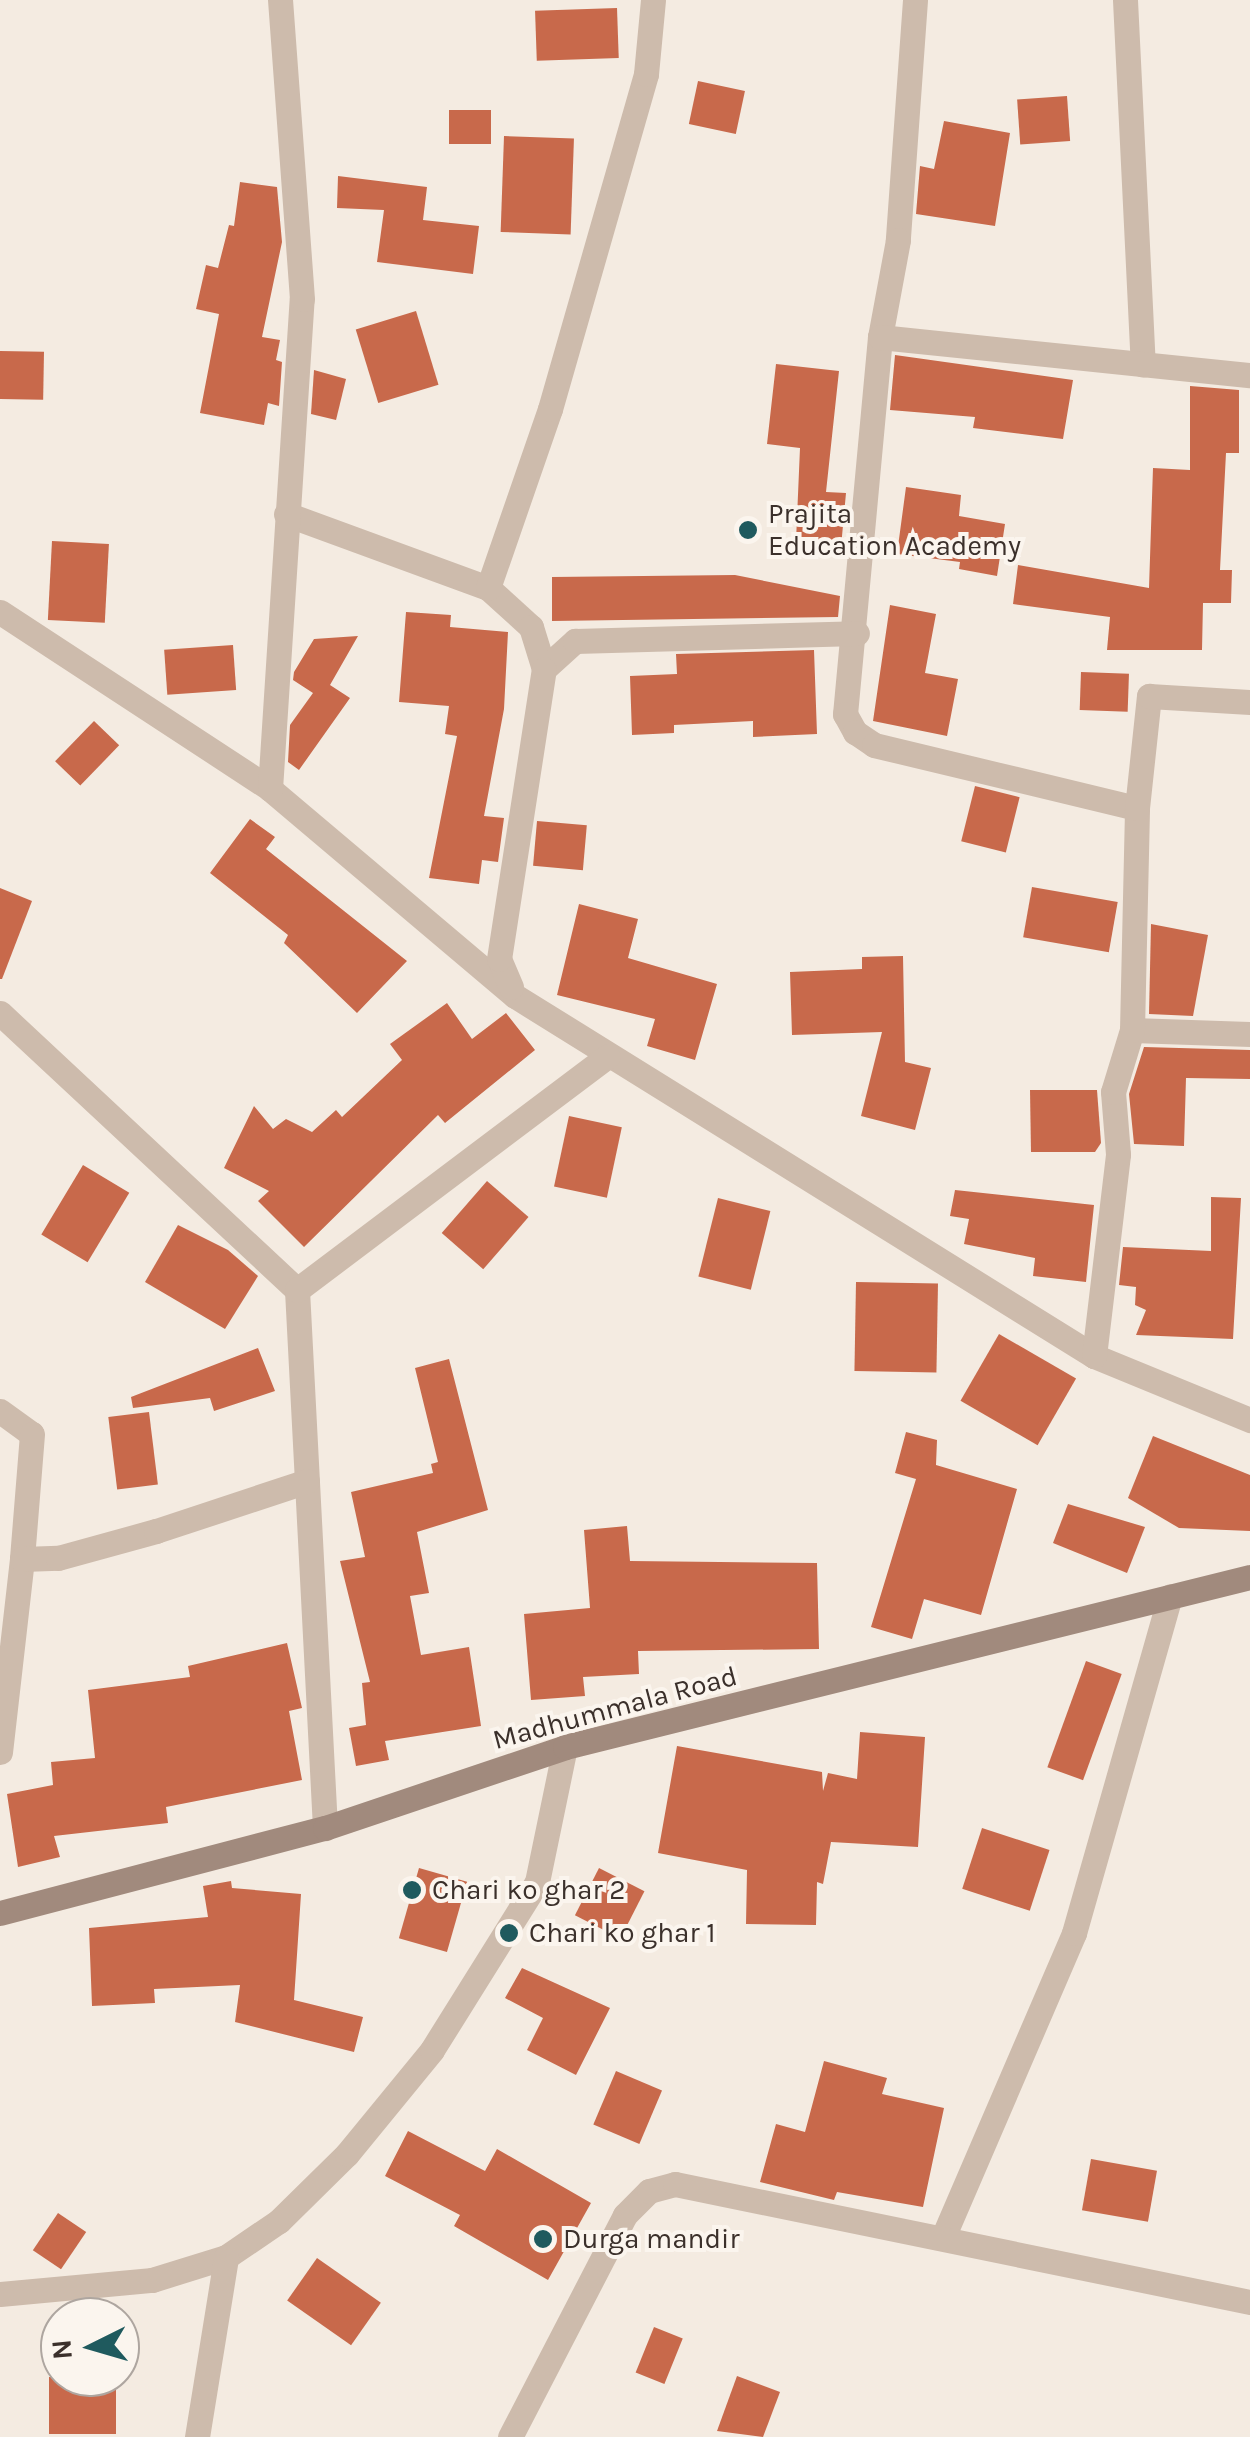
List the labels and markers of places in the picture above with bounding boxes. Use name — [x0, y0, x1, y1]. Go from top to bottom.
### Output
place label: Prajita Education Academy — [768, 497, 1021, 563]
marker: Prajita Education Academy — [737, 519, 759, 541]
place label: Chari ko ghar 2 — [432, 1873, 625, 1907]
marker: Chari ko ghar 2 — [401, 1879, 423, 1901]
place label: Chari ko ghar 1 — [529, 1916, 715, 1950]
marker: Chari ko ghar 1 — [498, 1922, 520, 1944]
place label: Durga mandir — [563, 2222, 740, 2256]
marker: Durga mandir — [532, 2228, 554, 2250]

